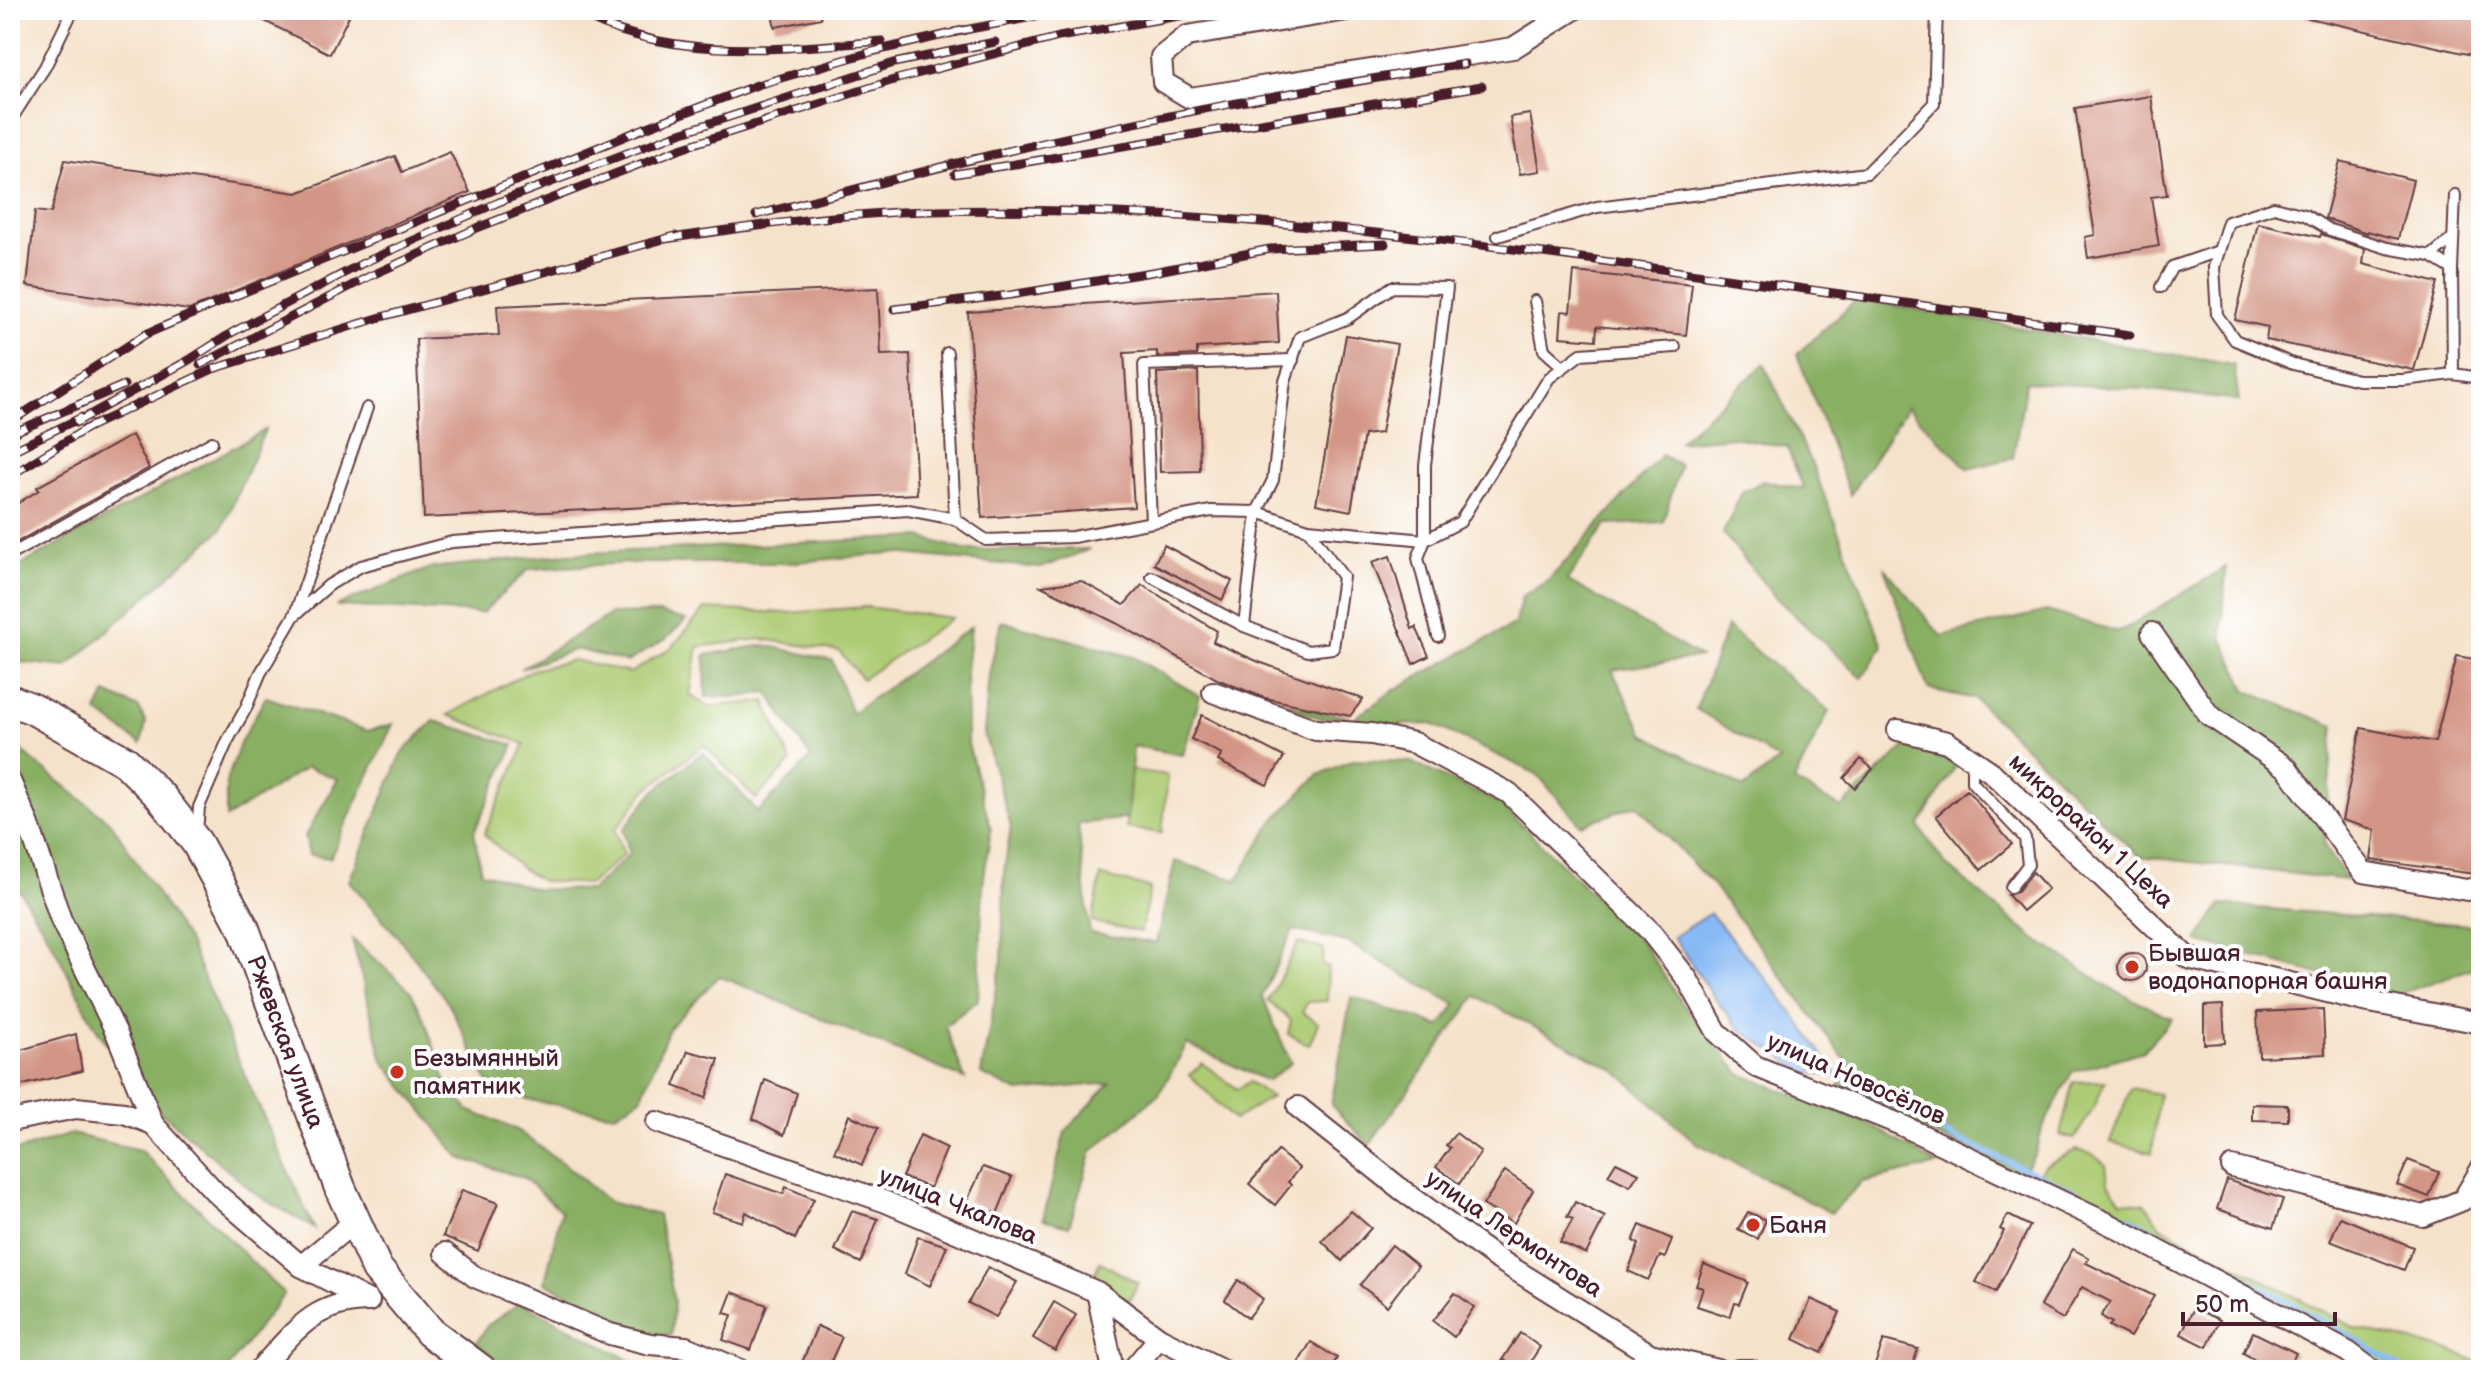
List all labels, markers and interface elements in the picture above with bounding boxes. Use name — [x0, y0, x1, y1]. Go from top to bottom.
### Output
street label: микрорайон 1 Цеха — [2003, 747, 2179, 915]
place label: Бывшая водонапорная башня — [2148, 939, 2388, 996]
street label: Ржевская улица — [241, 951, 331, 1132]
marker: Бывшая водонапорная башня — [2123, 958, 2141, 976]
street label: улица Новосёлов — [1762, 1027, 1950, 1131]
place label: Безымянный памятник — [413, 1044, 559, 1101]
marker: Безымянный памятник — [388, 1063, 406, 1081]
street label: улица Чкалова — [875, 1161, 1041, 1251]
street label: улица Лермонтова — [1420, 1164, 1608, 1304]
place label: Баня — [1769, 1211, 1827, 1240]
marker: Баня — [1744, 1216, 1762, 1234]
scale bar — [2183, 1276, 2335, 1326]
text: 50 m — [2195, 1290, 2249, 1319]

